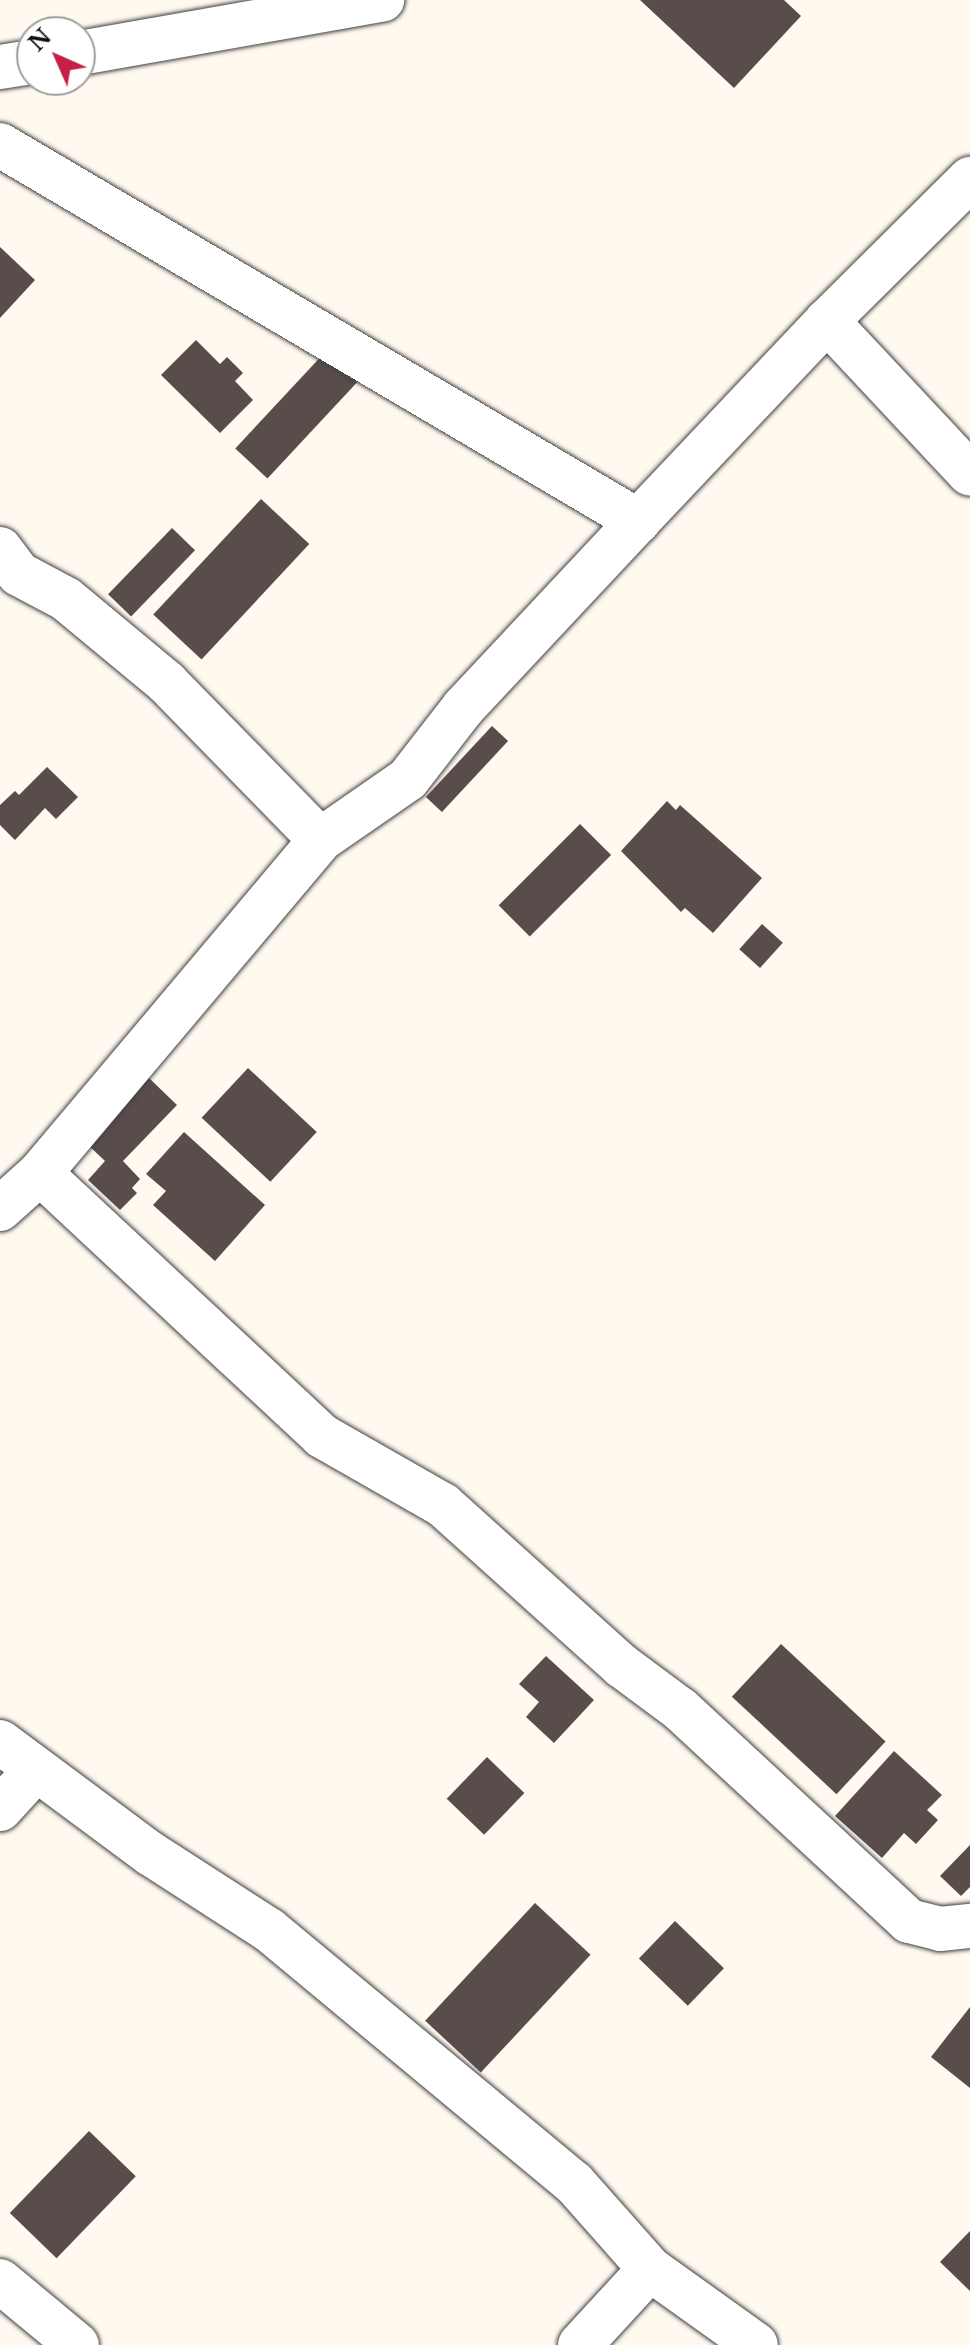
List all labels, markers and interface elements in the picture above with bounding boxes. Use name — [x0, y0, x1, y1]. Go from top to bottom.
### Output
north arrow — [16, 16, 96, 96]
text: N — [23, 23, 57, 57]

